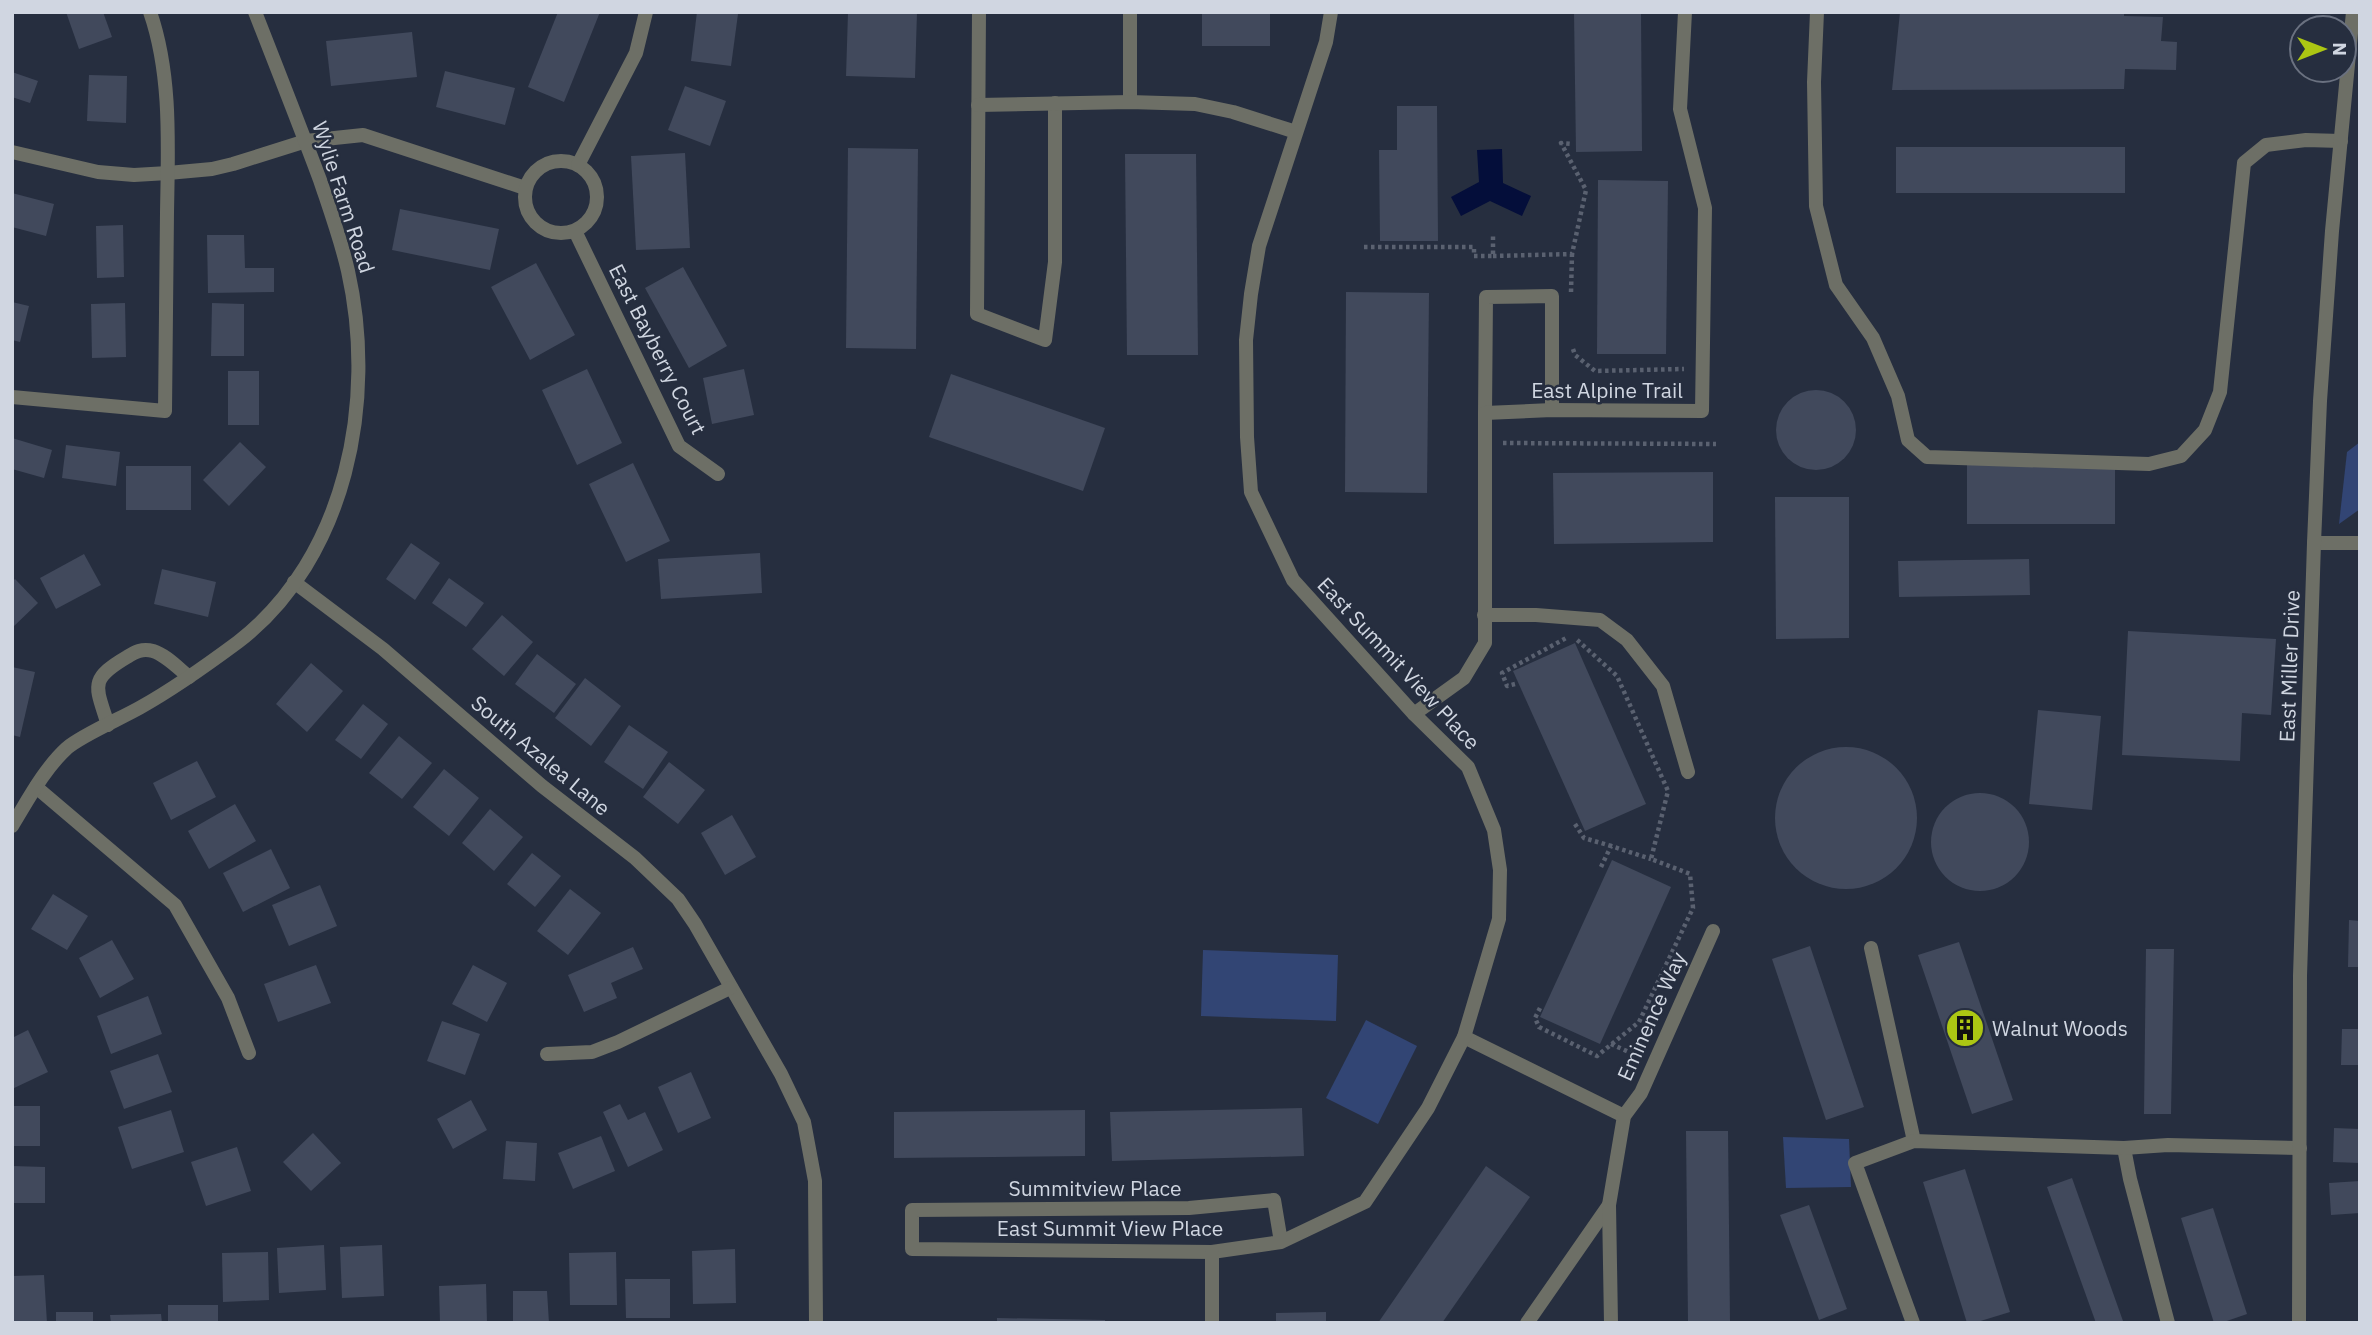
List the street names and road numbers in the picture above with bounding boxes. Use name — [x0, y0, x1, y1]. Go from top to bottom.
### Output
street label: Wylie Farm Road — [306, 118, 382, 276]
street label: East Bayberry Court — [603, 259, 713, 439]
street label: East Alpine Trail — [1531, 376, 1683, 404]
street label: East Summit View Place — [1312, 571, 1486, 755]
street label: East Miller Drive — [2272, 589, 2306, 743]
street label: South Azalea Lane — [466, 689, 616, 821]
street label: Eminence Way — [1610, 947, 1692, 1085]
street label: Summitview Place — [1008, 1174, 1182, 1202]
street label: East Summit View Place — [997, 1214, 1223, 1242]

